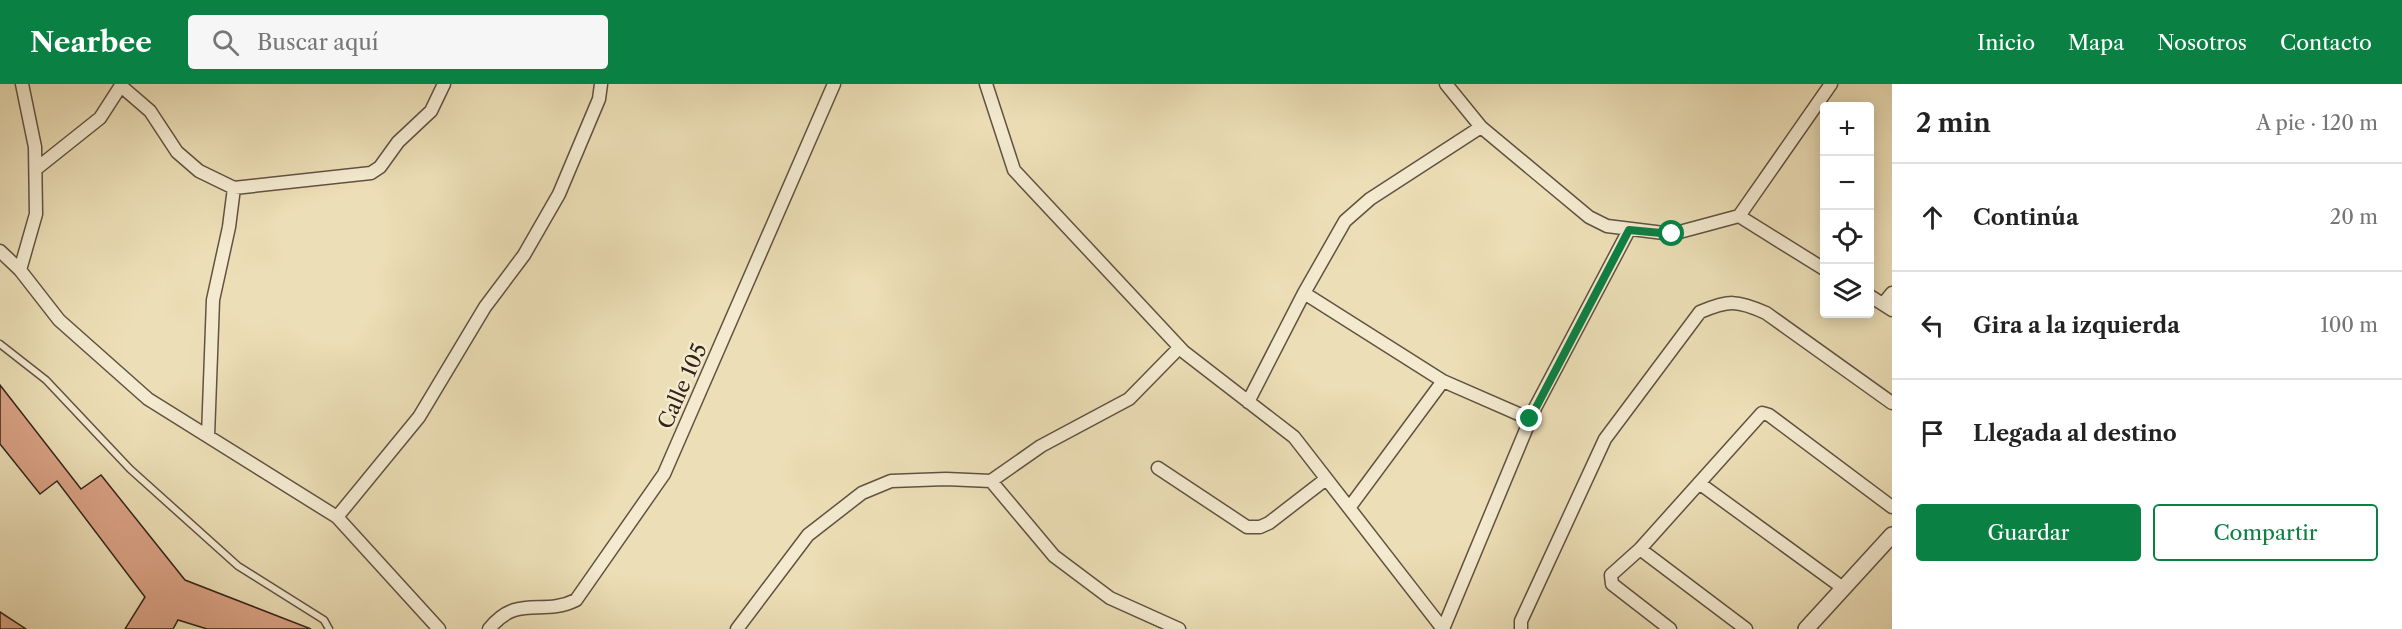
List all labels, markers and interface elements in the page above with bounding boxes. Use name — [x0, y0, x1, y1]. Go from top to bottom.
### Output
search box — [188, 15, 608, 69]
text: Nearbee — [30, 25, 152, 59]
icon: search — [209, 26, 242, 59]
text: Buscar aquí — [257, 29, 378, 56]
text: Inicio — [1977, 30, 2035, 55]
text: Mapa — [2068, 30, 2124, 55]
text: Nosotros — [2157, 30, 2247, 55]
text: Contacto — [2280, 30, 2372, 55]
map controls — [1820, 102, 1874, 318]
button: + — [1820, 102, 1874, 156]
text: 2 min — [1916, 107, 1991, 139]
text: A pie · 120 m — [2256, 111, 2378, 135]
button: − — [1820, 156, 1874, 210]
icon: ahead — [1916, 201, 1949, 234]
text: Continúa — [1973, 204, 2079, 231]
text: 20 m — [2330, 205, 2378, 229]
button: locate — [1820, 210, 1874, 264]
route start — [1658, 220, 1684, 246]
button: layers — [1820, 264, 1874, 318]
icon: left — [1916, 309, 1949, 342]
text: Gira a la izquierda — [1973, 312, 2180, 339]
text: 100 m — [2320, 313, 2378, 337]
street label: Calle 105 — [652, 340, 712, 432]
route end — [1516, 405, 1542, 431]
icon: arrive — [1916, 417, 1949, 450]
text: Llegada al destino — [1973, 420, 2177, 447]
button: Guardar — [1916, 504, 2141, 561]
button: Compartir — [2153, 504, 2378, 561]

